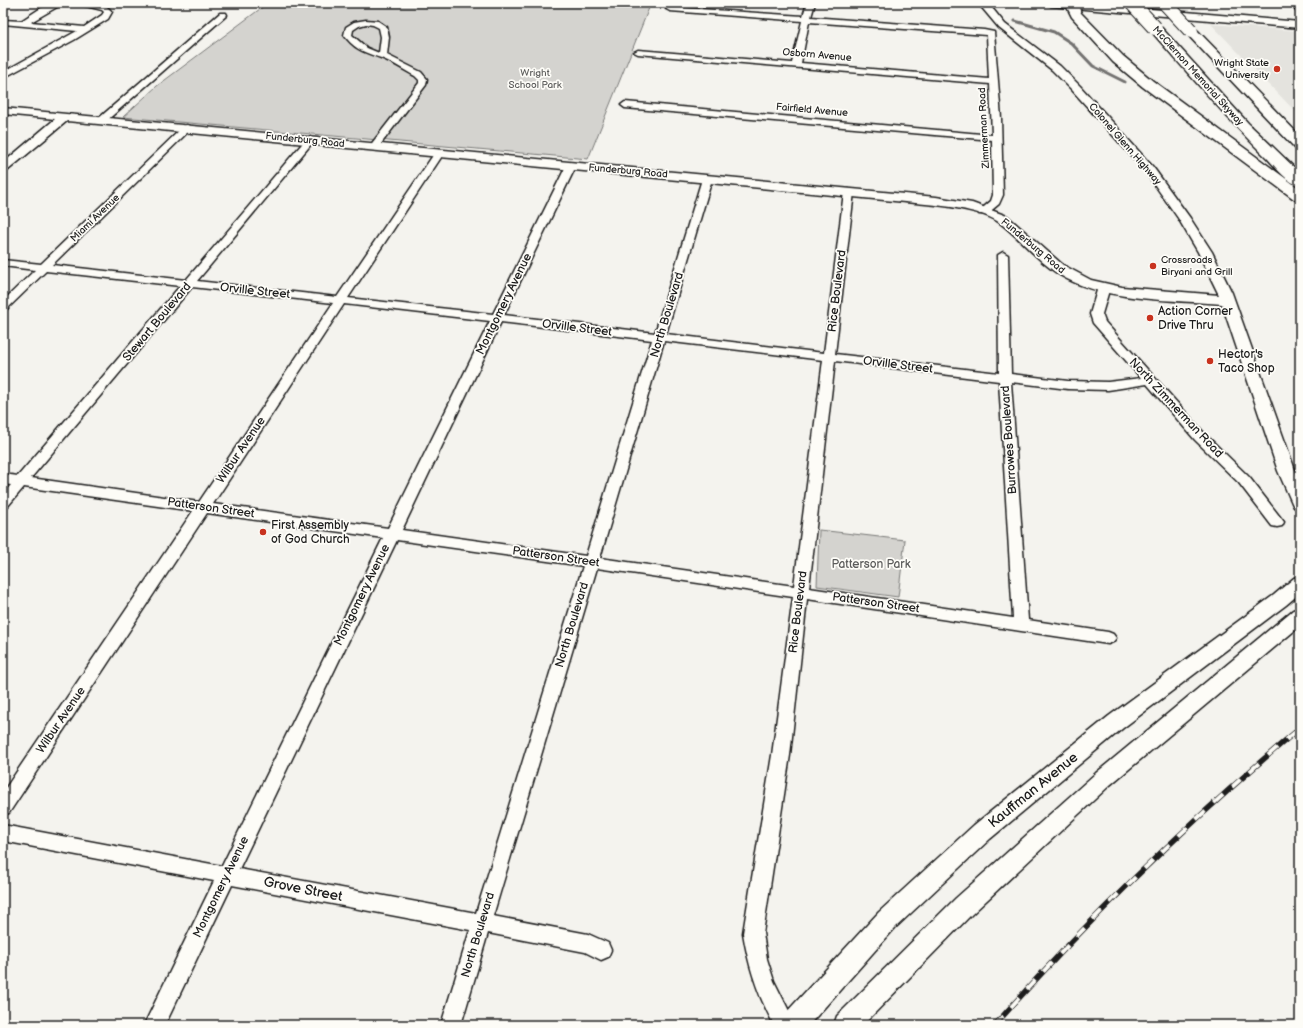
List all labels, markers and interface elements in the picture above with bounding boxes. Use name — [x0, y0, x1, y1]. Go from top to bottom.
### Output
street label: McClernon Memorial Skyway — [1150, 24, 1246, 129]
street label: Osborn Avenue — [782, 46, 852, 64]
place label: Wright State University — [1214, 57, 1269, 81]
marker: Wright State University — [1272, 64, 1282, 74]
park label: Wright School Park — [508, 67, 562, 91]
street label: Zimmerman Road — [976, 87, 992, 170]
street label: Fairfield Avenue — [776, 101, 849, 119]
street label: Colonel Glenn Highway — [1086, 101, 1164, 188]
street label: Funderburg Road — [265, 130, 345, 150]
street label: Funderburg Road — [588, 162, 668, 180]
street label: Miami Avenue — [68, 192, 122, 244]
street label: Funderburg Road — [999, 216, 1068, 276]
street label: Rice Boulevard — [825, 249, 849, 333]
street label: Montgomery Avenue — [473, 251, 535, 357]
place label: Crossroads Biryani and Grill — [1161, 254, 1233, 278]
marker: Crossroads Biryani and Grill — [1148, 261, 1158, 271]
street label: North Boulevard — [647, 270, 687, 360]
street label: Stewart Boulevard — [120, 279, 194, 365]
street label: Orville Street — [219, 280, 291, 302]
place label: Action Corner Drive Thru — [1158, 304, 1233, 333]
marker: Action Corner Drive Thru — [1145, 313, 1155, 323]
street label: Orville Street — [541, 316, 613, 340]
place label: Hector's Taco Shop — [1218, 347, 1275, 376]
street label: Orville Street — [862, 353, 934, 377]
street label: North Zimmerman Road — [1126, 355, 1226, 461]
marker: Hector's Taco Shop — [1205, 356, 1215, 366]
street label: Burrowes Boulevard — [998, 385, 1020, 495]
street label: Wilbur Avenue — [213, 414, 269, 486]
street label: Patterson Street — [166, 494, 256, 522]
place label: First Assembly of God Church — [271, 518, 350, 547]
marker: First Assembly of God Church — [258, 527, 268, 537]
street label: Montgomery Avenue — [331, 542, 393, 648]
street label: Patterson Street — [511, 543, 601, 571]
park label: Patterson Park — [831, 557, 911, 572]
street label: Rice Boulevard — [786, 570, 810, 654]
street label: North Boulevard — [552, 580, 592, 670]
street label: Patterson Street — [831, 589, 921, 617]
street label: Wilbur Avenue — [33, 684, 89, 756]
street label: Kauffman Avenue — [985, 749, 1081, 831]
street label: Montgomery Avenue — [190, 834, 252, 940]
street label: Grove Street — [262, 873, 345, 905]
street label: North Boulevard — [458, 890, 498, 980]

